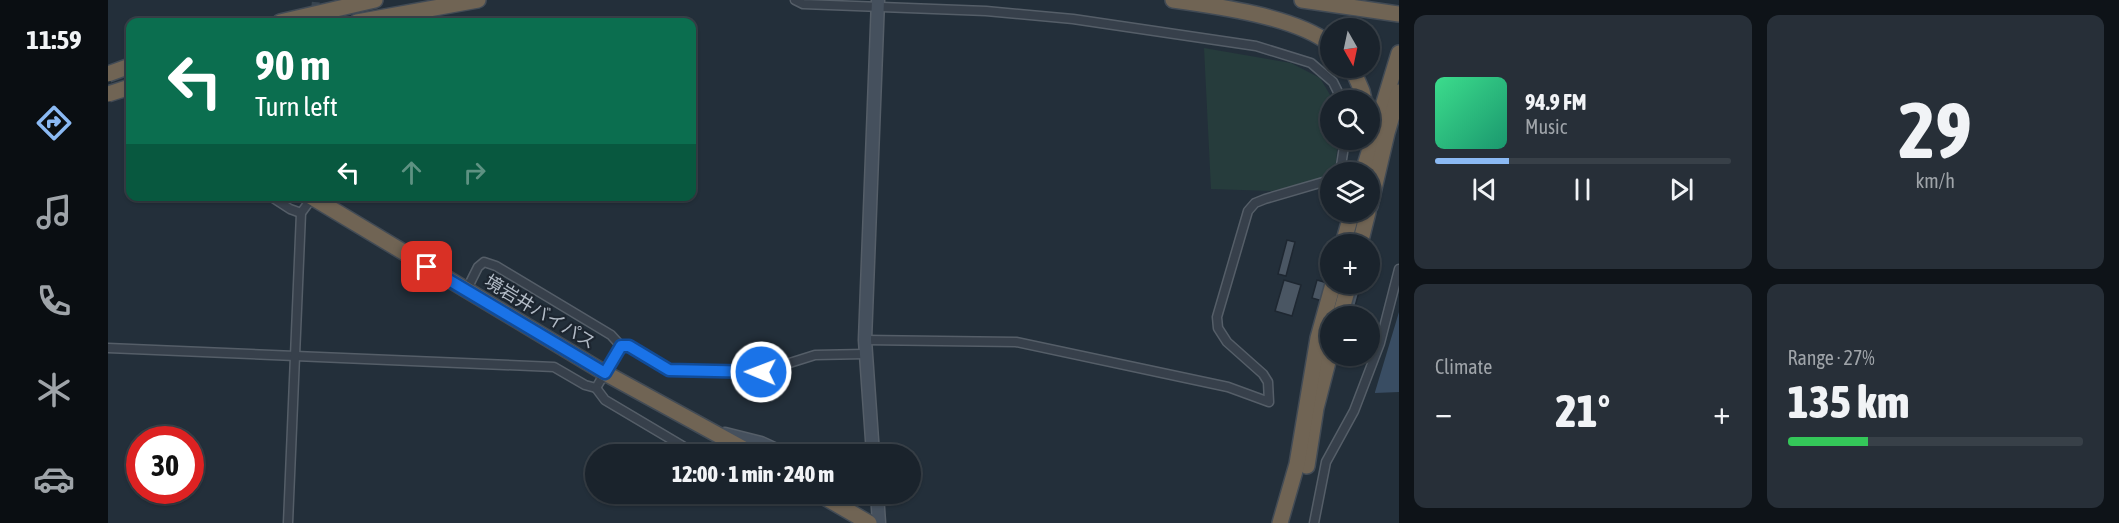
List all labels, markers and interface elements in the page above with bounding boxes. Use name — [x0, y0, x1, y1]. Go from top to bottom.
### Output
north arrow — [1320, 18, 1380, 78]
map controls — [1320, 18, 1380, 366]
text: 11:59 — [26, 24, 82, 55]
text: 90 m — [255, 41, 330, 89]
icon: left — [156, 42, 234, 120]
text: 29 — [1899, 85, 1972, 175]
text: 94.9 FM — [1525, 89, 1587, 115]
button: search — [1320, 90, 1380, 150]
text: Turn left — [255, 91, 338, 122]
icon: directions — [33, 102, 75, 144]
text: Music — [1525, 115, 1567, 138]
icon: left — [332, 156, 365, 189]
icon: ahead — [395, 156, 428, 189]
icon: right — [458, 156, 491, 189]
button: layers — [1320, 162, 1380, 222]
text: km/h — [1915, 169, 1955, 192]
icon: previous — [1468, 173, 1501, 206]
icon: pause — [1566, 173, 1599, 206]
icon: next — [1665, 173, 1698, 206]
icon: music — [33, 191, 75, 233]
button: + — [1320, 234, 1380, 294]
pin — [401, 241, 452, 292]
icon: arrive — [410, 250, 443, 283]
street label: 境岩井バイパス — [481, 270, 600, 353]
icon: phone — [33, 280, 75, 322]
button: − — [1320, 306, 1380, 366]
position arrow — [729, 340, 793, 404]
text: Range · 27% — [1788, 346, 1875, 369]
text: Climate — [1435, 355, 1492, 378]
icon: climate — [33, 369, 75, 411]
text: 135 km — [1788, 376, 1909, 428]
text: 21° — [1555, 385, 1610, 437]
text: − — [1435, 393, 1452, 431]
text: + — [1713, 393, 1730, 431]
speed limit sign: 30 — [126, 426, 204, 504]
icon: car — [33, 458, 75, 500]
text: 12:00 · 1 min · 240 m — [672, 461, 834, 487]

